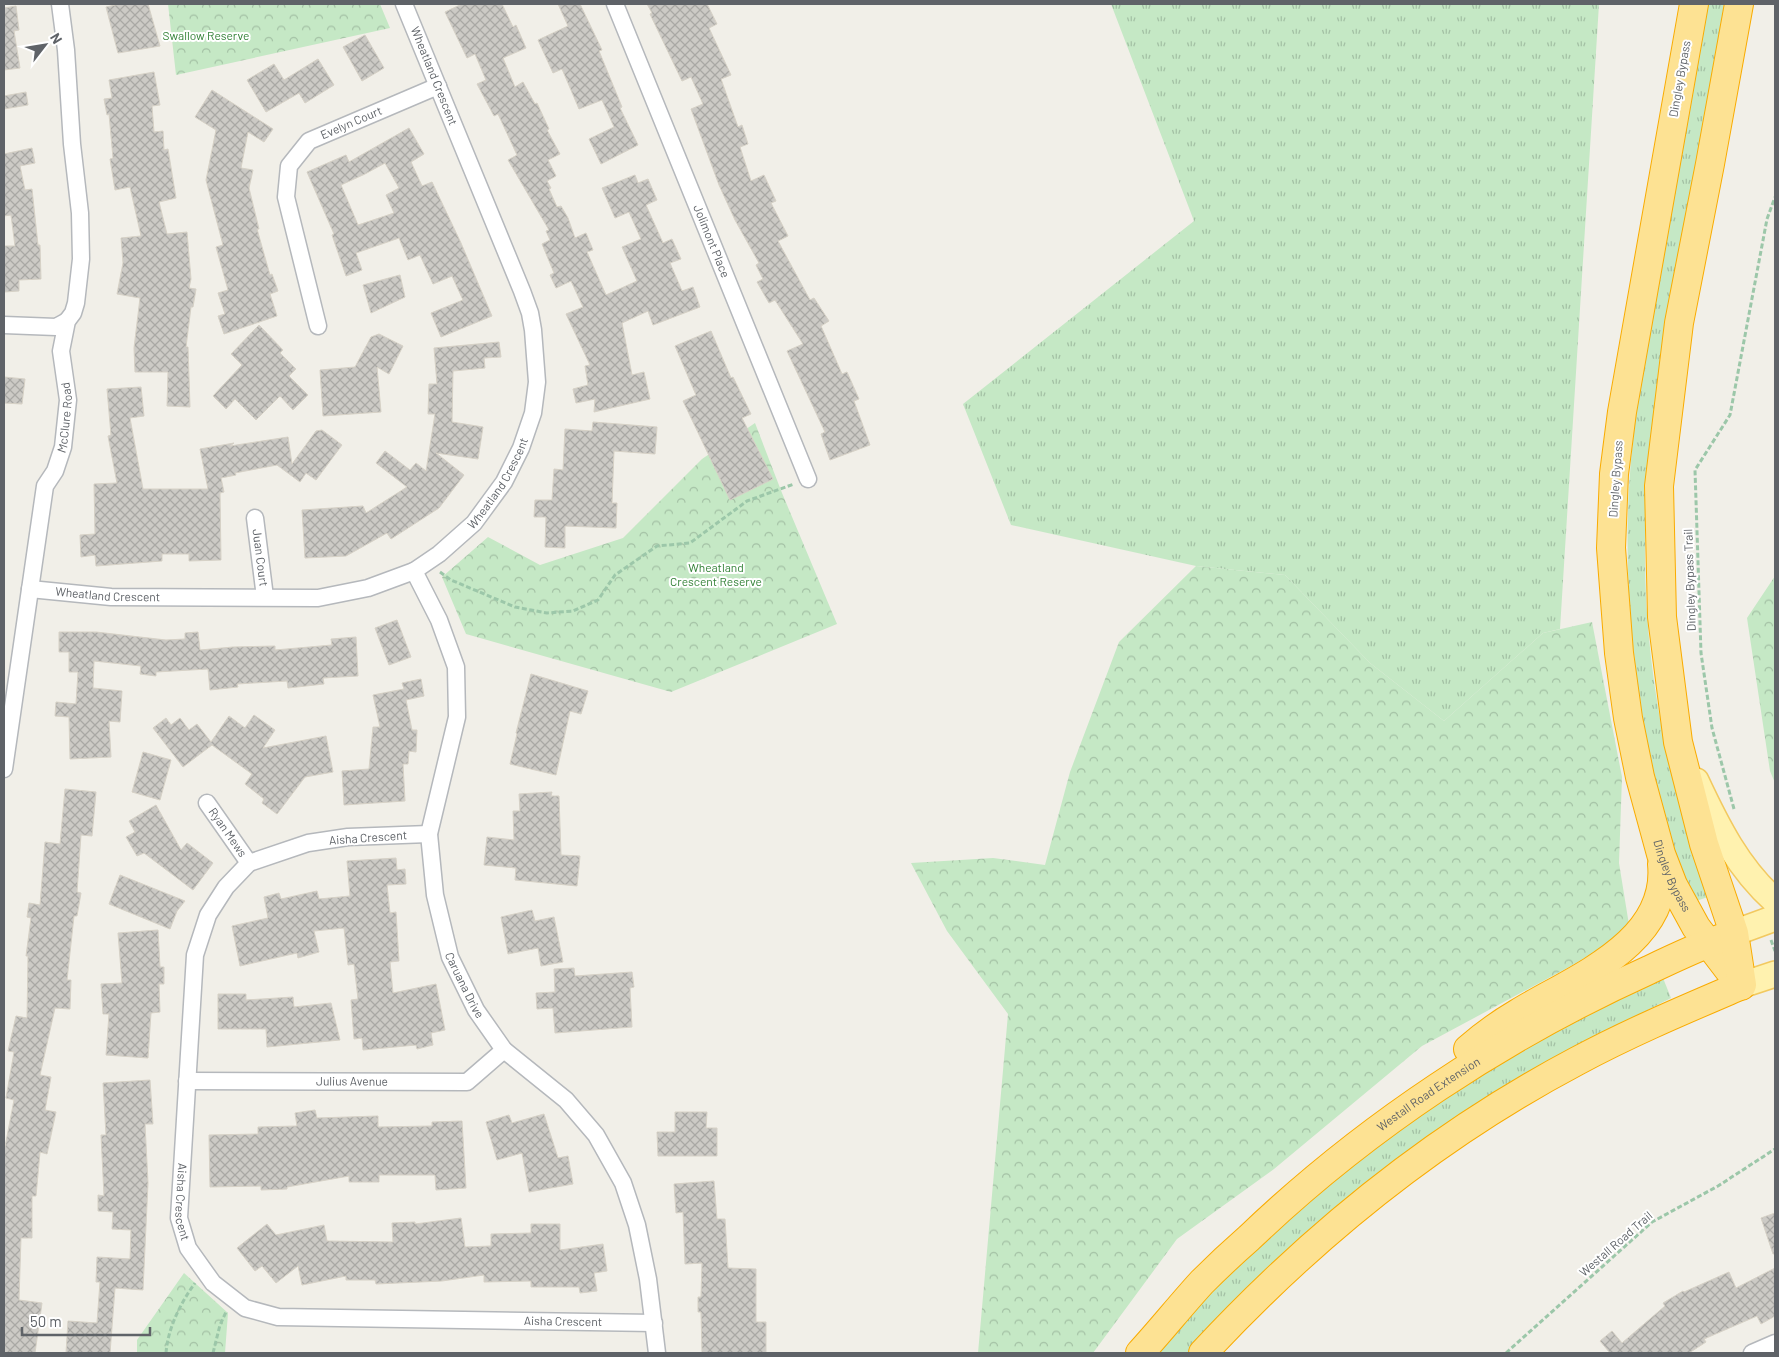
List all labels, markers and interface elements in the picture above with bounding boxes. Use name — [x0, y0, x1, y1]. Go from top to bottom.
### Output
north arrow — [20, 20, 70, 70]
street label: Wheatland Crescent — [409, 24, 461, 127]
park label: Swallow Reserve — [163, 28, 249, 42]
text: N — [47, 30, 66, 46]
street label: Dingley Bypass — [1665, 39, 1693, 118]
street label: Evelyn Court — [318, 103, 384, 141]
street label: Jolimont Place — [691, 202, 733, 279]
street label: McClure Road — [54, 381, 74, 454]
street label: Wheatland Crescent — [464, 436, 530, 531]
street label: Dingley Bypass — [1605, 440, 1625, 518]
street label: Juan Court — [250, 528, 272, 587]
street label: Dingley Bypass Trail — [1680, 529, 1698, 631]
park label: Wheatland Crescent Reserve — [670, 560, 762, 588]
street label: Wheatland Crescent — [55, 584, 160, 603]
street label: Ryan Mews — [206, 805, 251, 859]
street label: Aisha Crescent — [328, 827, 407, 847]
street label: Dingley Bypass — [1651, 838, 1694, 914]
street label: Caruana Drive — [443, 951, 487, 1021]
street label: Westall Road Extension — [1374, 1054, 1482, 1134]
street label: Julius Avenue — [316, 1073, 388, 1088]
street label: Aisha Crescent — [173, 1163, 193, 1242]
street label: Westall Road Trail — [1576, 1208, 1655, 1279]
scale bar — [22, 1304, 150, 1336]
text: 50 m — [30, 1312, 62, 1330]
street label: Aisha Crescent — [524, 1313, 602, 1328]

